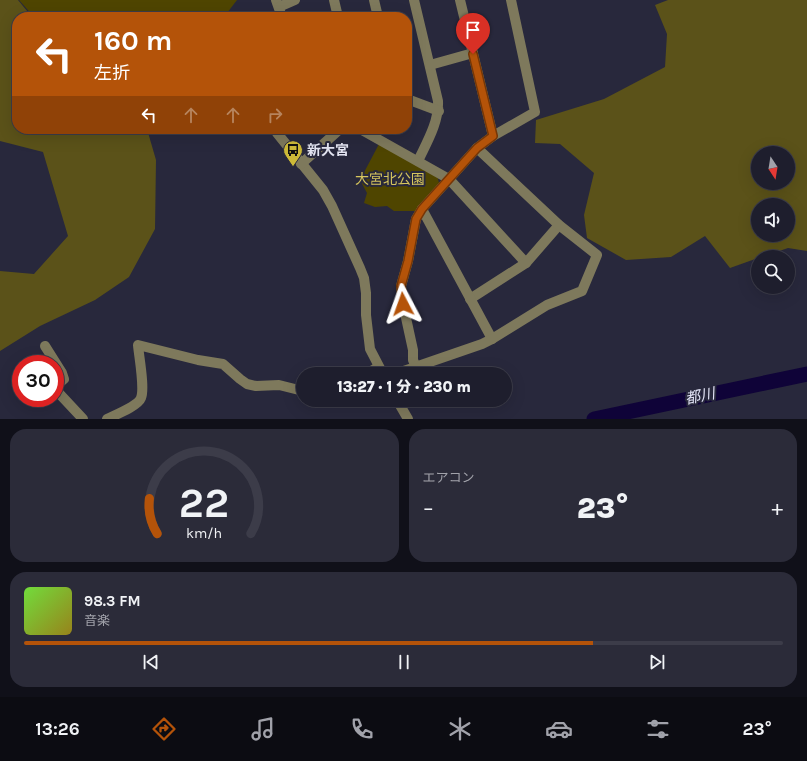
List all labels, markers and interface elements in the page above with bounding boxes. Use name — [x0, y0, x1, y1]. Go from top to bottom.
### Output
pin — [456, 13, 490, 54]
icon: arrive — [462, 19, 484, 41]
text: 160 m — [94, 24, 172, 57]
icon: left — [28, 28, 80, 80]
text: 左折 — [94, 62, 130, 84]
icon: left — [138, 104, 160, 126]
icon: ahead — [180, 104, 202, 126]
icon: ahead — [222, 104, 244, 126]
icon: right — [264, 104, 286, 126]
bus stop icon: 新大宮 — [282, 139, 304, 167]
place label: 新大宮 — [307, 142, 349, 159]
north arrow — [751, 146, 795, 190]
map controls — [751, 146, 795, 294]
park label: 大宮北公園 — [355, 171, 425, 188]
button: sound — [751, 198, 795, 242]
button: search — [751, 250, 795, 294]
position arrow — [382, 283, 424, 325]
speed limit sign: 30 — [12, 355, 64, 407]
text: 13:27 · 1 分 · 230 m — [337, 378, 471, 396]
water label: 都川 — [683, 384, 718, 408]
text: エアコン — [423, 470, 475, 485]
text: 22 — [179, 478, 229, 526]
text: 23° — [577, 490, 629, 526]
text: − — [423, 495, 434, 521]
text: + — [771, 495, 783, 521]
text: km/h — [186, 524, 222, 541]
text: 98.3 FM — [84, 592, 141, 610]
text: 音楽 — [84, 613, 110, 628]
icon: previous — [140, 651, 162, 673]
icon: pause — [393, 651, 415, 673]
icon: next — [646, 651, 668, 673]
icon: directions — [150, 715, 178, 743]
icon: music — [249, 715, 277, 743]
icon: phone — [348, 715, 376, 743]
icon: climate — [446, 715, 474, 743]
icon: car — [545, 715, 573, 743]
icon: filters — [644, 715, 672, 743]
text: 13:26 — [35, 718, 80, 740]
text: 23° — [743, 718, 772, 740]

